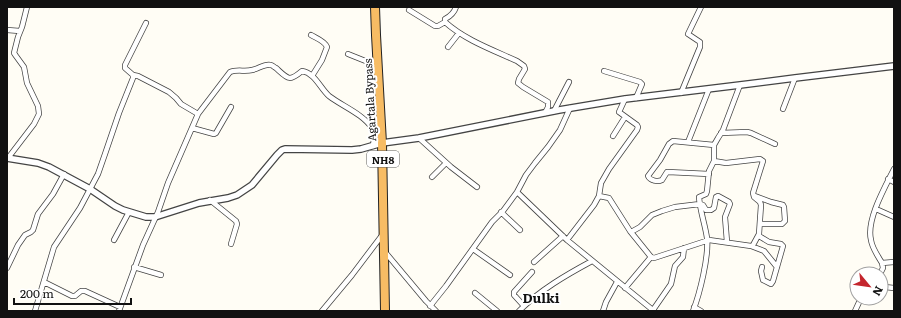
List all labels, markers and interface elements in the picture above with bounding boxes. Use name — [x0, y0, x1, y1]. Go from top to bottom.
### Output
street label: Agartala Bypass — [359, 58, 379, 142]
road number: NH8 — [367, 151, 399, 167]
north arrow — [849, 266, 889, 306]
scale bar — [14, 280, 131, 306]
text: N — [869, 283, 888, 299]
text: 200 m — [20, 284, 54, 302]
district label: Dulki — [522, 288, 560, 307]

